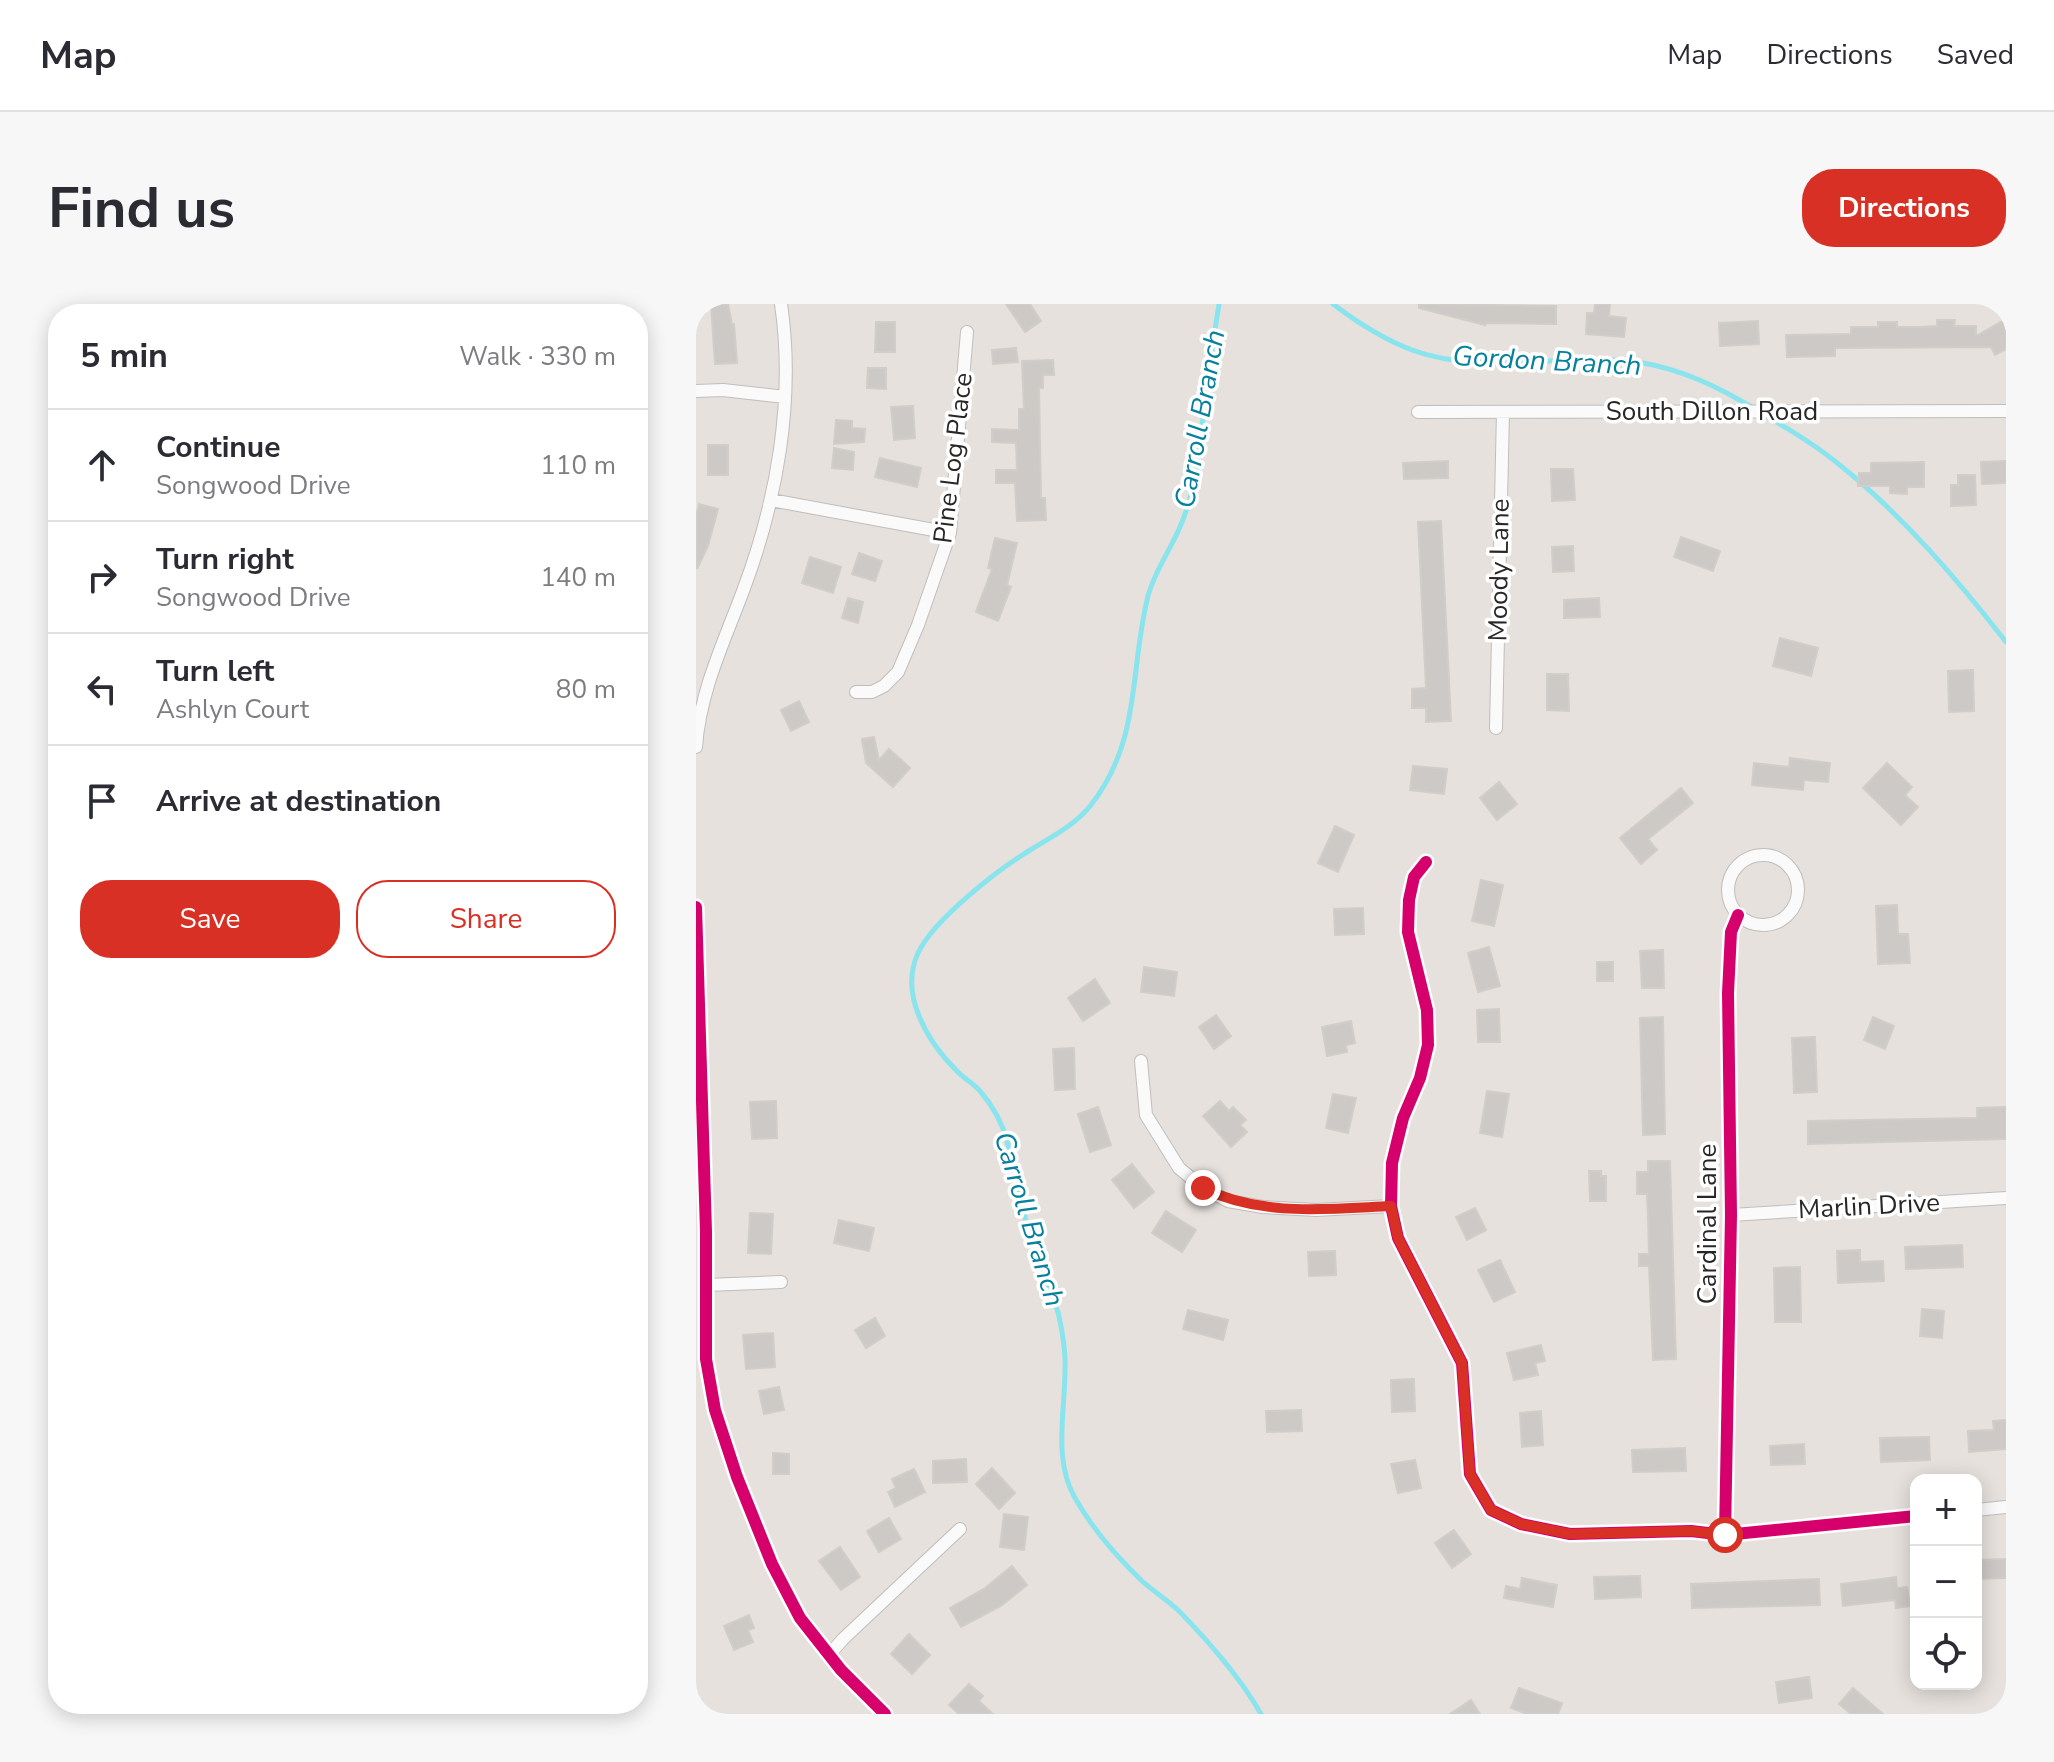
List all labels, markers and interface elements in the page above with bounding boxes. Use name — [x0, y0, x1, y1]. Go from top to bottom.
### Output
text: Map — [40, 30, 117, 81]
text: Map — [1667, 36, 1722, 74]
text: Directions — [1766, 36, 1893, 74]
text: Saved — [1937, 36, 2014, 74]
button: Directions — [1802, 169, 2006, 247]
text: Find us — [48, 170, 235, 247]
water label: Carroll Branch — [1166, 327, 1234, 511]
text: 5 min — [80, 333, 168, 379]
water label: Gordon Branch — [1452, 337, 1642, 385]
text: Walk · 330 m — [459, 339, 616, 374]
street label: Pine Log Place — [925, 371, 981, 545]
street label: South Dillon Road — [1606, 394, 1818, 429]
text: Continue — [156, 427, 281, 468]
icon: ahead — [80, 443, 124, 487]
text: 110 m — [540, 448, 616, 483]
text: Songwood Drive — [156, 468, 351, 503]
street label: Moody Lane — [1480, 498, 1518, 642]
text: Turn right — [156, 539, 294, 580]
icon: right — [80, 555, 124, 599]
text: 140 m — [540, 560, 616, 595]
text: Songwood Drive — [156, 580, 351, 615]
text: Turn left — [156, 651, 274, 692]
icon: left — [80, 667, 124, 711]
text: 80 m — [556, 672, 616, 707]
text: Ashlyn Court — [156, 692, 309, 727]
icon: arrive — [80, 779, 124, 823]
text: Arrive at destination — [156, 781, 441, 822]
button: Save — [80, 880, 340, 958]
button: Share — [356, 880, 616, 958]
water label: Carroll Branch — [984, 1127, 1074, 1311]
street label: Cardinal Lane — [1690, 1144, 1725, 1304]
route end — [1185, 1170, 1221, 1206]
street label: Marlin Drive — [1797, 1185, 1941, 1227]
map controls — [1910, 1474, 1982, 1690]
button: + — [1910, 1474, 1982, 1546]
route start — [1707, 1517, 1743, 1553]
button: − — [1910, 1546, 1982, 1618]
button: locate — [1910, 1618, 1982, 1690]

